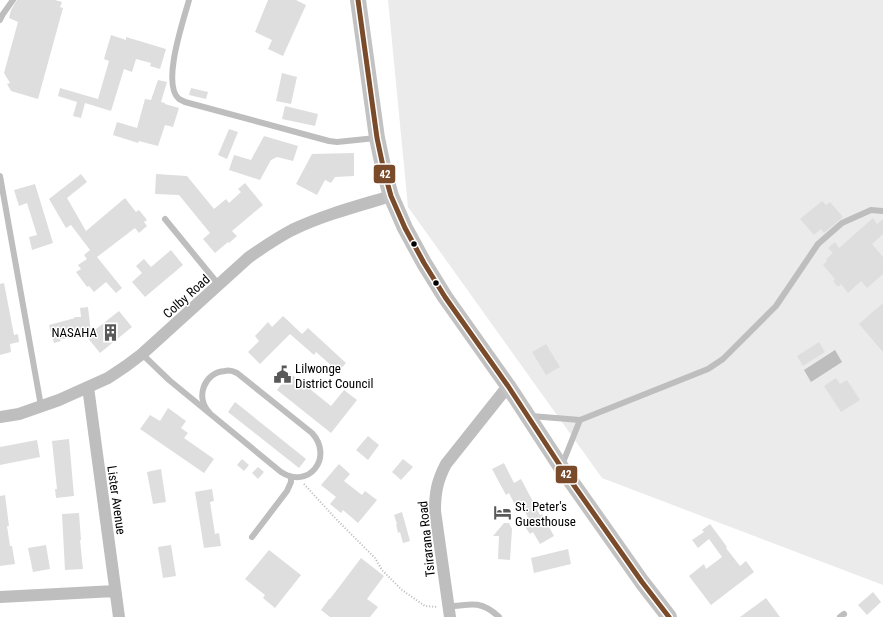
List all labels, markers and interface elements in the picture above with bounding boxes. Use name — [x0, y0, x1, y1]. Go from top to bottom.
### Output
line badge: 42 — [373, 164, 396, 184]
text: 42 — [379, 168, 391, 181]
unlabelled marker — [409, 239, 419, 249]
street label: Colby Road — [160, 271, 213, 321]
unlabelled marker — [431, 278, 441, 288]
building icon: NASAHA — [100, 322, 120, 342]
place label: NASAHA — [51, 325, 98, 340]
place label: Lilwonge District Council — [295, 361, 373, 391]
public building icon: Lilwonge District Council — [272, 365, 292, 385]
street label: Lister Avenue — [104, 465, 129, 535]
line badge: 42 — [555, 465, 578, 484]
text: 42 — [560, 468, 572, 481]
place label: St. Peter's Guesthouse — [515, 499, 576, 529]
street label: Tsirarana Road — [415, 500, 438, 578]
hotel icon: St. Peter's Guesthouse — [492, 503, 512, 523]

